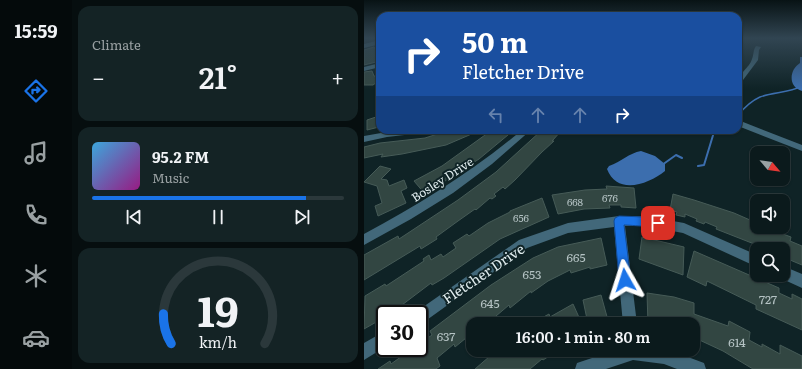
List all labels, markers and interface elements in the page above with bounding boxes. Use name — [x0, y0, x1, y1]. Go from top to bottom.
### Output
text: 15:59 — [14, 17, 58, 44]
text: 50 m — [462, 20, 528, 62]
icon: right — [396, 28, 448, 80]
text: Climate — [92, 35, 141, 54]
text: 21° — [199, 54, 237, 98]
text: Fletcher Drive — [462, 58, 584, 85]
text: − — [92, 60, 105, 93]
text: + — [331, 60, 344, 93]
icon: directions — [22, 77, 50, 105]
icon: left — [485, 104, 507, 126]
icon: ahead — [527, 104, 549, 126]
icon: ahead — [569, 104, 591, 126]
icon: right — [611, 104, 633, 126]
icon: music — [22, 139, 50, 167]
text: 95.2 FM — [152, 145, 209, 168]
north arrow — [750, 146, 790, 186]
map controls — [750, 146, 790, 282]
street label: Bosley Drive — [407, 152, 477, 206]
text: Music — [152, 168, 189, 187]
house number: 676 — [602, 190, 619, 205]
house number: 668 — [567, 194, 584, 209]
button: sound — [750, 194, 790, 234]
icon: phone — [22, 201, 50, 229]
icon: previous — [123, 206, 145, 228]
icon: pause — [207, 206, 229, 228]
icon: next — [291, 206, 313, 228]
pin — [641, 206, 675, 240]
house number: 656 — [513, 210, 530, 225]
icon: arrive — [647, 212, 669, 234]
street label: Fletcher Drive — [438, 238, 528, 308]
button: search — [750, 242, 790, 282]
house number: 665 — [567, 248, 585, 266]
position arrow — [604, 259, 646, 301]
icon: climate — [22, 262, 50, 290]
house number: 653 — [522, 265, 542, 283]
text: 19 — [197, 277, 239, 339]
house number: 727 — [759, 290, 777, 308]
house number: 645 — [480, 294, 500, 312]
speed limit sign: 30 — [376, 305, 428, 357]
icon: car — [22, 324, 50, 352]
text: 16:00 · 1 min · 80 m — [516, 325, 650, 348]
house number: 637 — [437, 327, 455, 345]
text: km/h — [199, 330, 238, 351]
house number: 614 — [728, 333, 746, 351]

